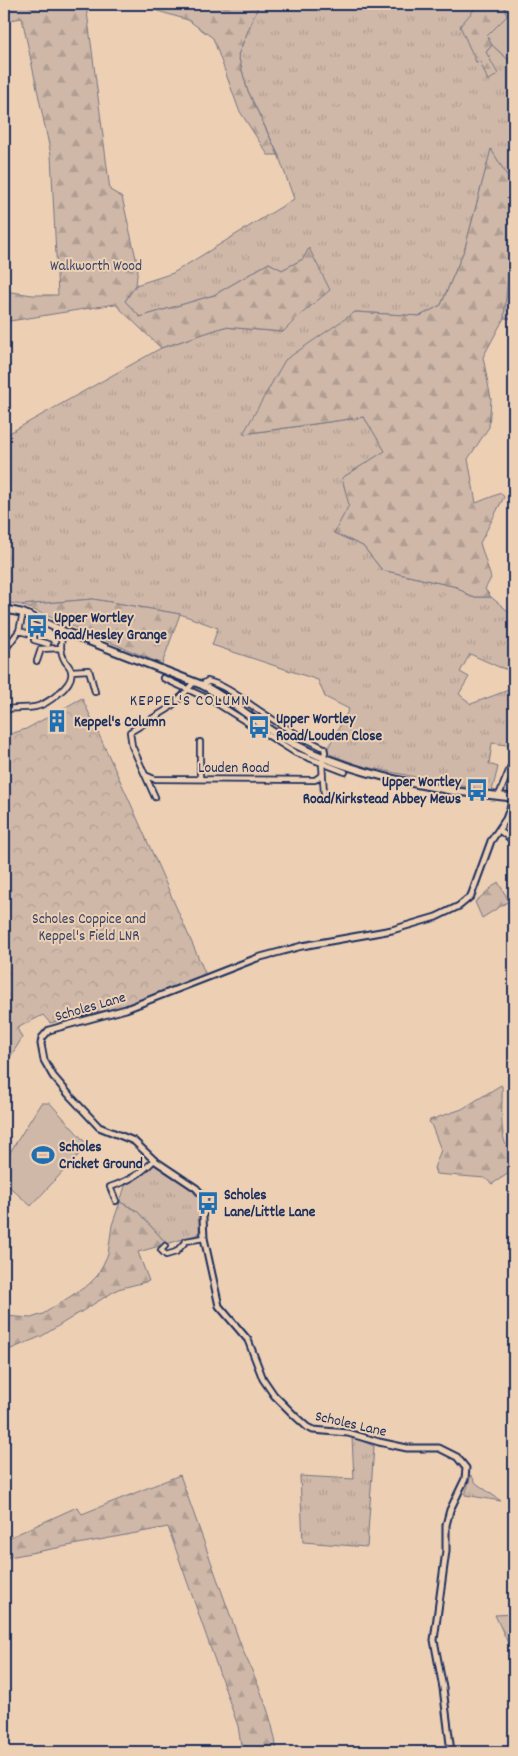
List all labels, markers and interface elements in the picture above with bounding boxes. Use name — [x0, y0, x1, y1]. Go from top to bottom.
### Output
park label: Walkworth Wood — [50, 256, 142, 278]
place label: Upper Wortley Road/Hesley Grange — [54, 608, 167, 647]
bus stop icon: Upper Wortley Road/Hesley Grange — [24, 613, 50, 639]
district label: KEPPEL'S COLUMN — [130, 690, 250, 713]
building icon: Keppel's Column — [44, 708, 70, 734]
place label: Upper Wortley Road/Louden Close — [276, 709, 383, 748]
place label: Keppel's Column — [74, 712, 166, 734]
bus stop icon: Upper Wortley Road/Louden Close — [246, 714, 272, 740]
street label: Louden Road — [198, 758, 270, 780]
place label: Upper Wortley Road/Kirkstead Abbey Mews — [303, 772, 462, 811]
bus stop icon: Upper Wortley Road/Kirkstead Abbey Mews — [464, 777, 490, 803]
park label: Scholes Coppice and Keppel's Field LNR — [32, 909, 146, 948]
street label: Scholes Lane — [53, 987, 129, 1029]
place label: Scholes Cricket Ground — [59, 1137, 143, 1176]
sports icon: Scholes Cricket Ground — [30, 1142, 56, 1168]
place label: Scholes Lane/Little Lane — [224, 1185, 316, 1224]
bus stop icon: Scholes Lane/Little Lane — [195, 1190, 221, 1216]
street label: Scholes Lane — [313, 1406, 389, 1444]

